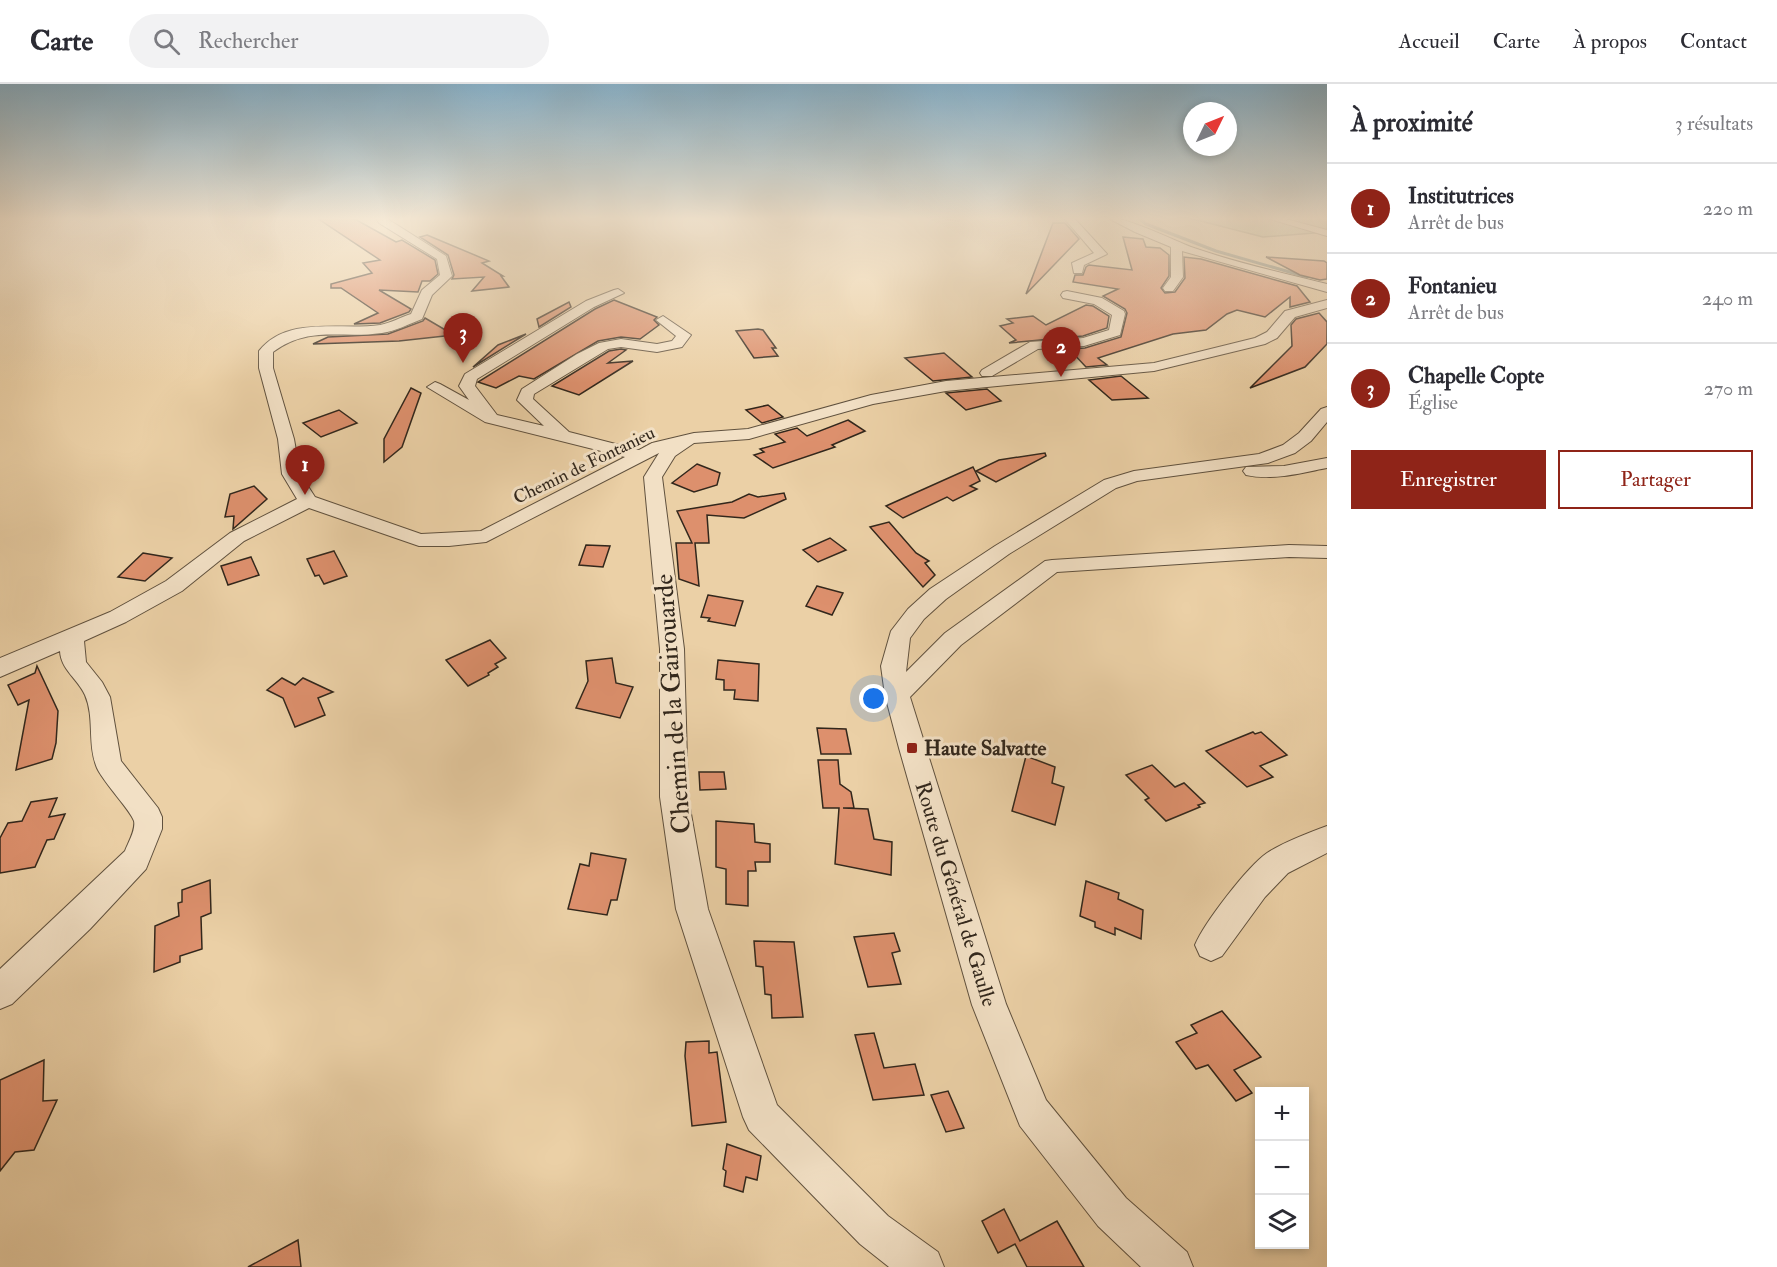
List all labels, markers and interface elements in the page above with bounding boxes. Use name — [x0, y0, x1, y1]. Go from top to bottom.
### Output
search box — [129, 14, 549, 68]
text: Carte — [30, 24, 93, 59]
icon: search — [150, 25, 183, 58]
text: Rechercher — [198, 27, 298, 55]
text: Accueil — [1399, 28, 1460, 55]
text: Carte — [1493, 28, 1540, 55]
text: À propos — [1573, 28, 1647, 55]
text: Contact — [1680, 28, 1747, 55]
north arrow — [1183, 102, 1237, 156]
text: À proximité — [1351, 107, 1473, 139]
text: 3 résultats — [1675, 111, 1753, 136]
text: Institutrices — [1408, 182, 1514, 210]
text: 1 — [1367, 196, 1374, 221]
text: 220 m — [1703, 196, 1753, 221]
text: Arrêt de bus — [1408, 210, 1504, 235]
text: Fontanieu — [1408, 272, 1497, 300]
text: 2 — [1365, 286, 1376, 311]
text: 240 m — [1702, 286, 1753, 311]
text: Arrêt de bus — [1408, 300, 1504, 325]
pin: 3 — [444, 314, 482, 363]
pin: 2 — [1042, 328, 1080, 377]
text: Chapelle Copte — [1408, 362, 1544, 390]
text: 3 — [1367, 376, 1374, 401]
text: 270 m — [1704, 376, 1753, 401]
text: Église — [1408, 390, 1458, 415]
street label: Chemin de Fontanieu — [510, 421, 659, 510]
pin: 1 — [286, 446, 324, 495]
button: Enregistrer — [1351, 450, 1546, 509]
button: Partager — [1558, 450, 1753, 509]
street label: Chemin de la Gairouarde — [648, 573, 698, 835]
your location — [859, 684, 888, 713]
place label: Haute Salvatte — [924, 735, 1046, 762]
marker: Haute Salvatte — [905, 741, 919, 755]
street label: Route du Général de Gaulle — [908, 778, 1003, 1010]
map controls — [1255, 1087, 1309, 1249]
button: + — [1255, 1087, 1309, 1141]
button: − — [1255, 1141, 1309, 1195]
button: layers — [1255, 1195, 1309, 1249]

